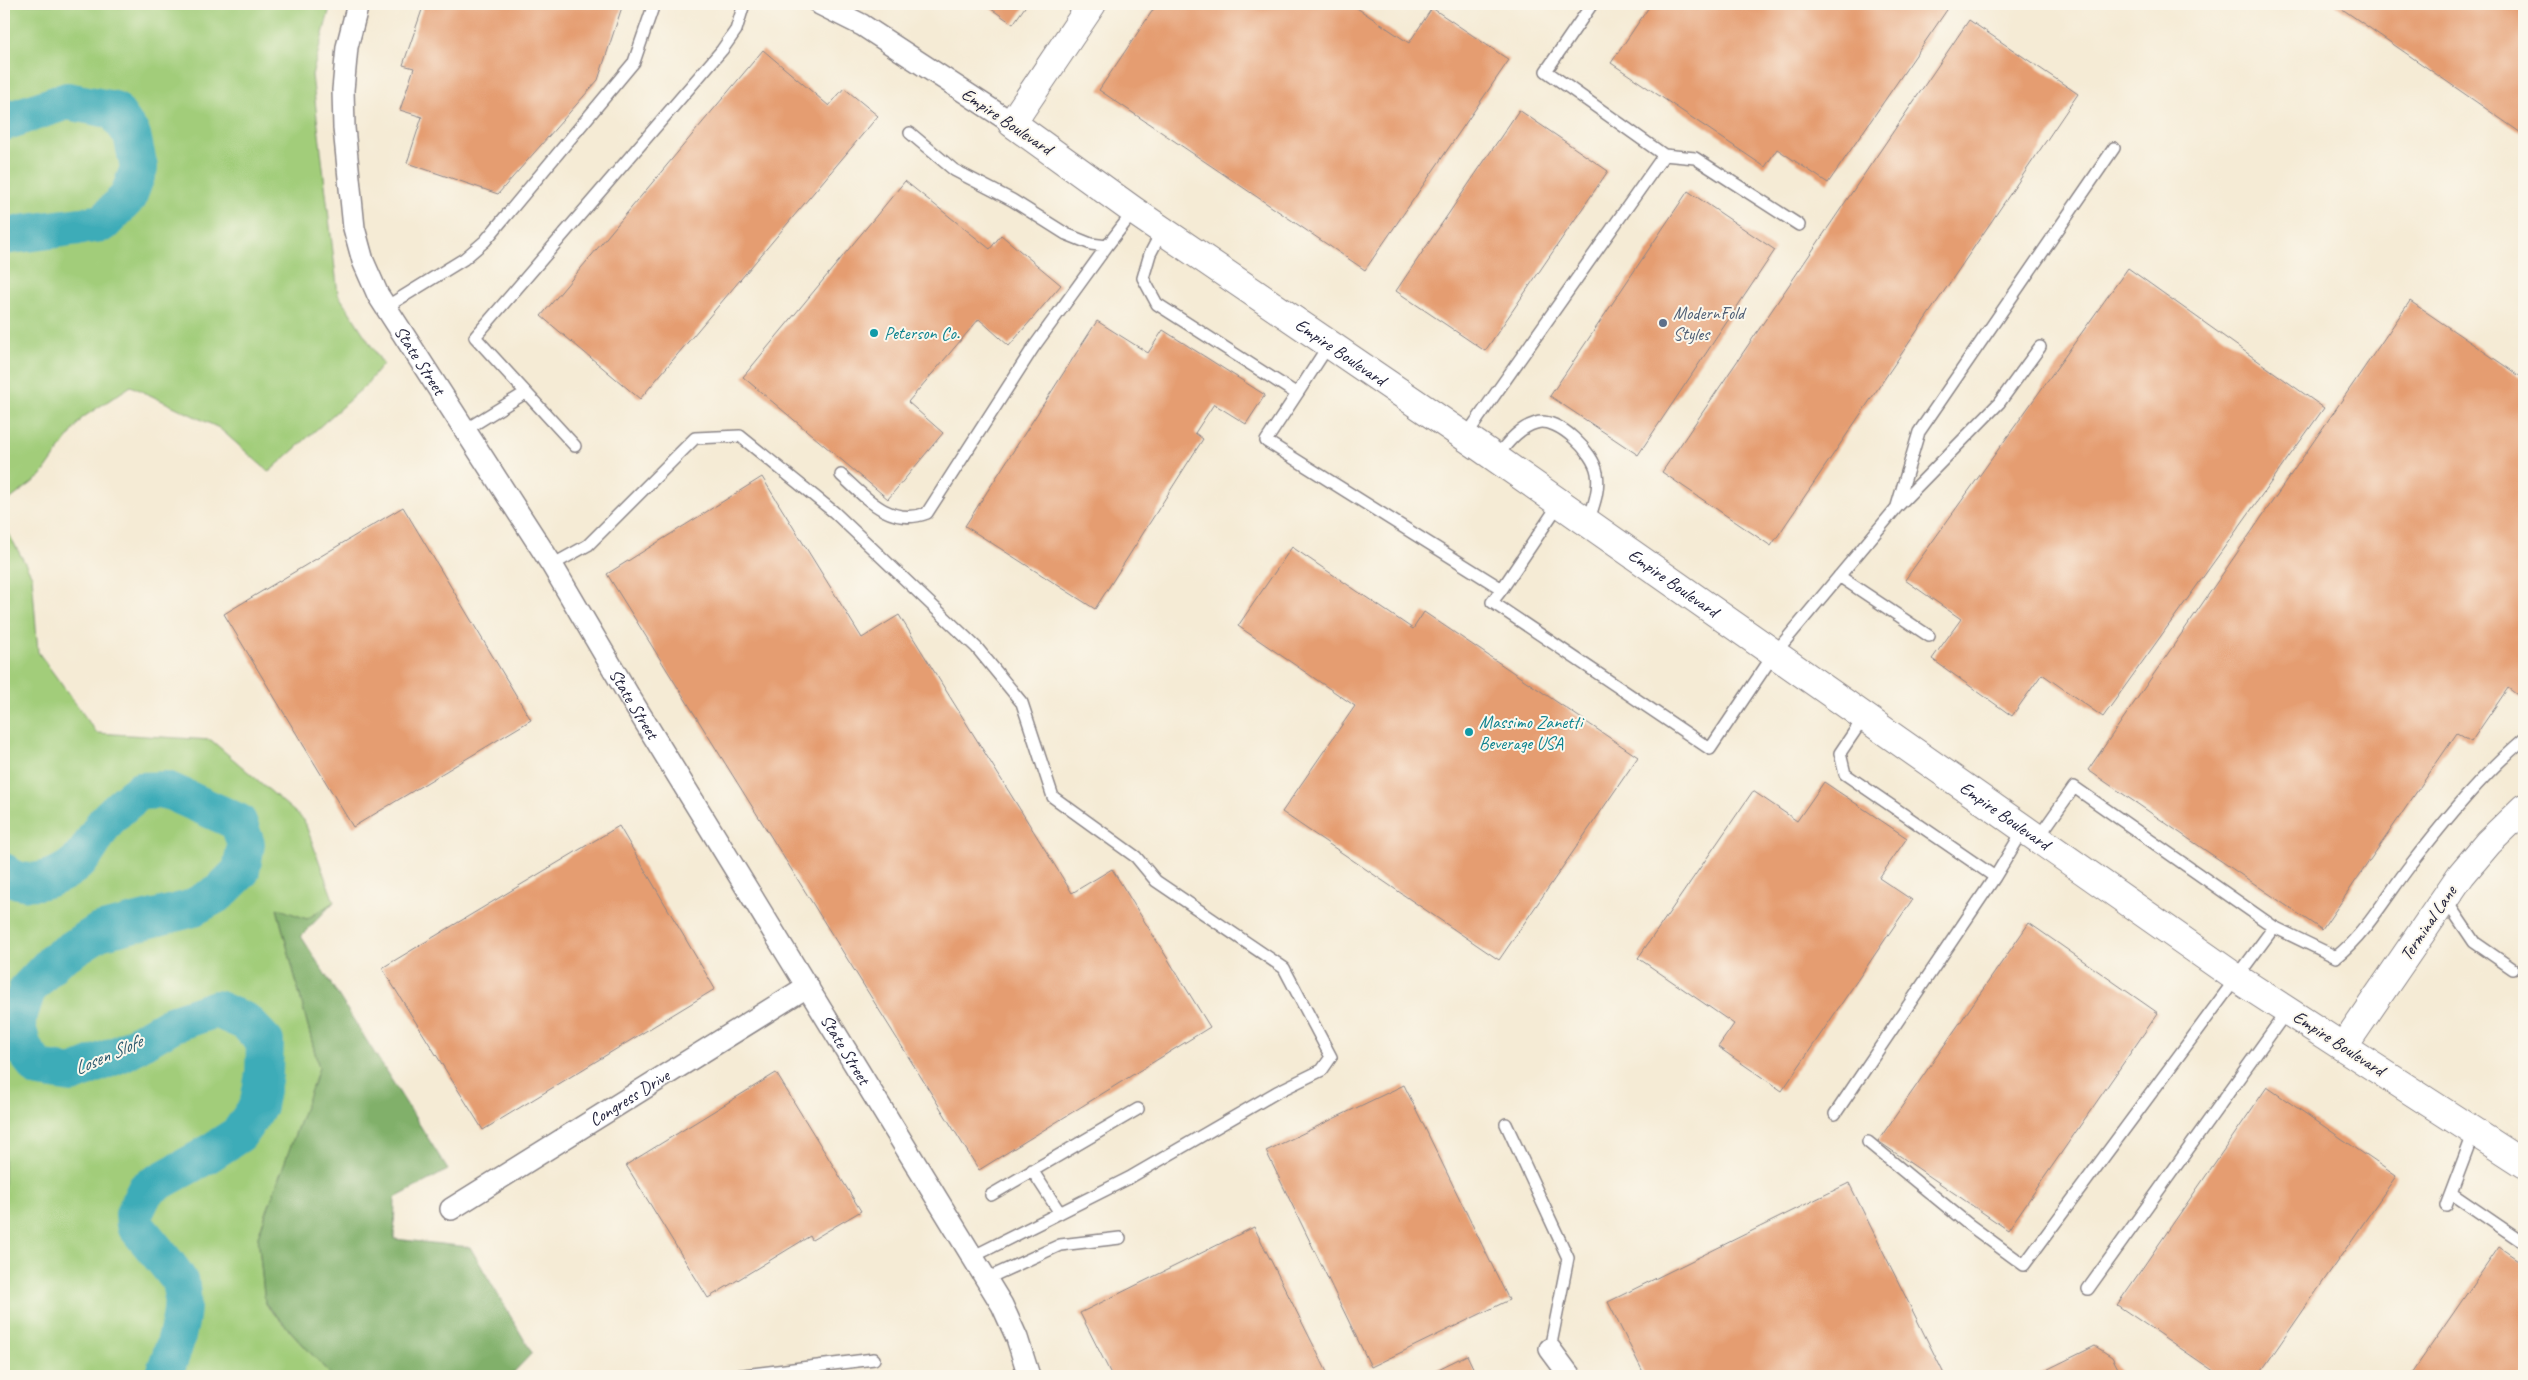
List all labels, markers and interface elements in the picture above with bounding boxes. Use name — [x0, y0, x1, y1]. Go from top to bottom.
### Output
street label: Empire Boulevard — [957, 83, 1059, 161]
place label: ModernFold Styles — [1673, 302, 1747, 345]
street label: Empire Boulevard — [1291, 313, 1393, 392]
marker: ModernFold Styles — [1657, 317, 1669, 329]
street label: State Street — [390, 321, 451, 401]
place label: Peterson Co. — [884, 322, 960, 344]
marker: Peterson Co. — [868, 327, 880, 339]
street label: Empire Boulevard — [1624, 544, 1725, 624]
street label: State Street — [605, 665, 665, 745]
place label: Massimo Zanetti Beverage USA — [1479, 711, 1585, 754]
marker: Massimo Zanetti Beverage USA — [1463, 726, 1475, 738]
street label: Empire Boulevard — [1956, 776, 2057, 856]
street label: Terminal Lane — [2395, 880, 2462, 965]
street label: Empire Boulevard — [2289, 1005, 2391, 1082]
street label: State Street — [816, 1010, 876, 1090]
water label: Losen Slofe — [70, 1028, 148, 1080]
street label: Congress Drive — [585, 1064, 674, 1131]

